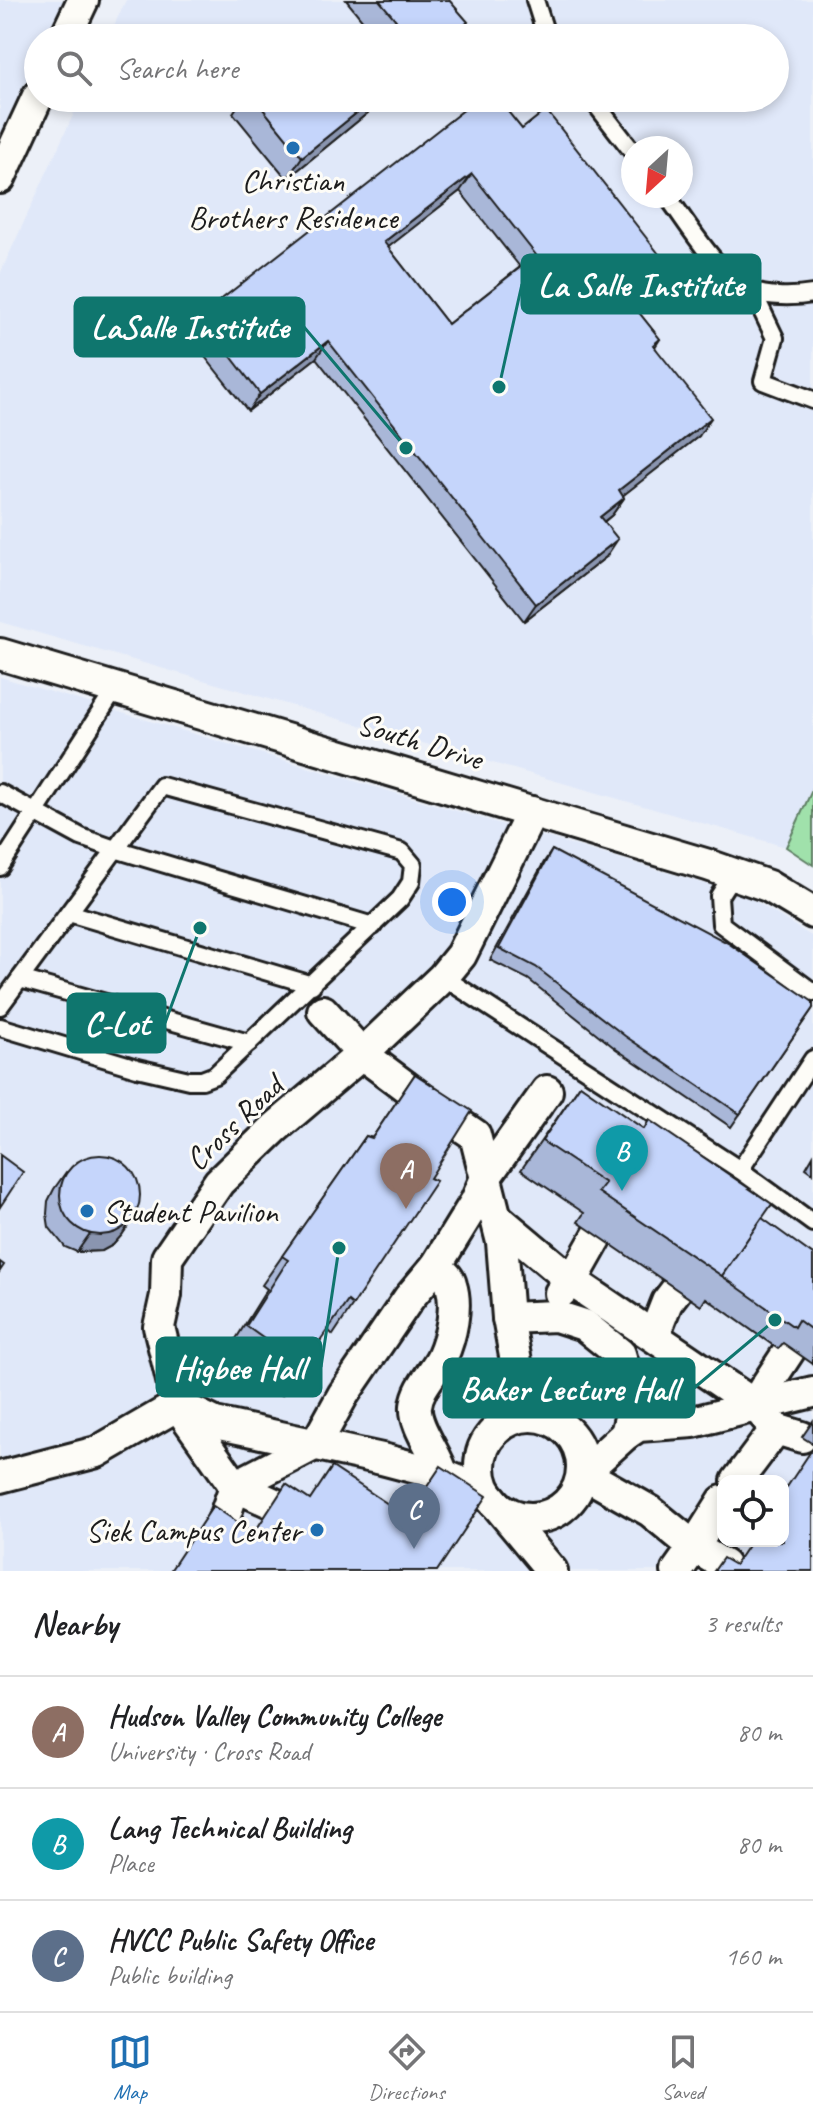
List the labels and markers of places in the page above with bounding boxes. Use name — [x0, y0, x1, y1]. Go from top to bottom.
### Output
marker: Christian Brothers Residence — [284, 139, 302, 157]
place label: Christian Brothers Residence — [188, 160, 400, 238]
callout: La Salle Institute — [522, 255, 760, 313]
callout: LaSalle Institute — [75, 298, 304, 356]
callout: C-Lot — [68, 994, 165, 1052]
pin: B — [596, 1125, 648, 1191]
pin: A — [380, 1143, 432, 1209]
place label: Student Pavilion — [103, 1191, 279, 1232]
marker: Student Pavilion — [78, 1202, 96, 1220]
callout: Higbee Hall — [157, 1338, 321, 1396]
callout: Baker Lecture Hall — [444, 1359, 694, 1417]
pin: C — [388, 1483, 440, 1549]
place label: Siek Campus Center — [86, 1510, 304, 1551]
marker: Siek Campus Center — [308, 1521, 326, 1539]

